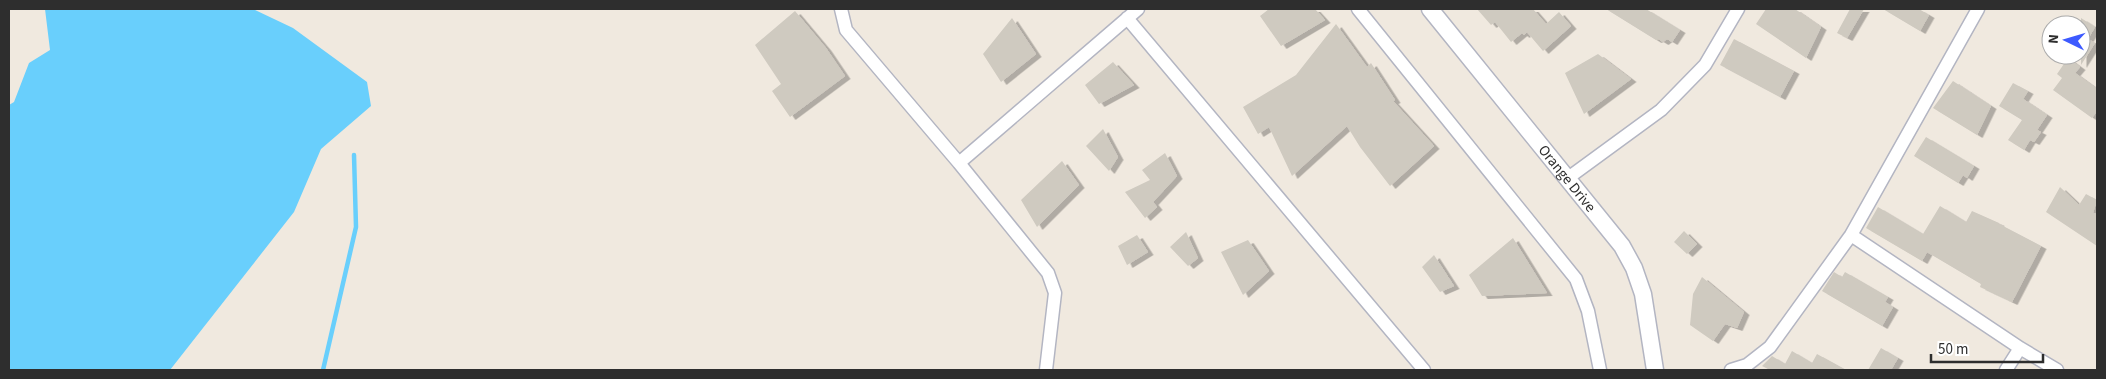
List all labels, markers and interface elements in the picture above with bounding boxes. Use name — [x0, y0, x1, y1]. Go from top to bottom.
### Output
north arrow — [2041, 15, 2091, 65]
text: N — [2044, 33, 2064, 44]
street label: Orange Drive — [1533, 141, 1600, 217]
scale bar — [1931, 332, 2044, 364]
text: 50 m — [1938, 339, 1968, 360]

